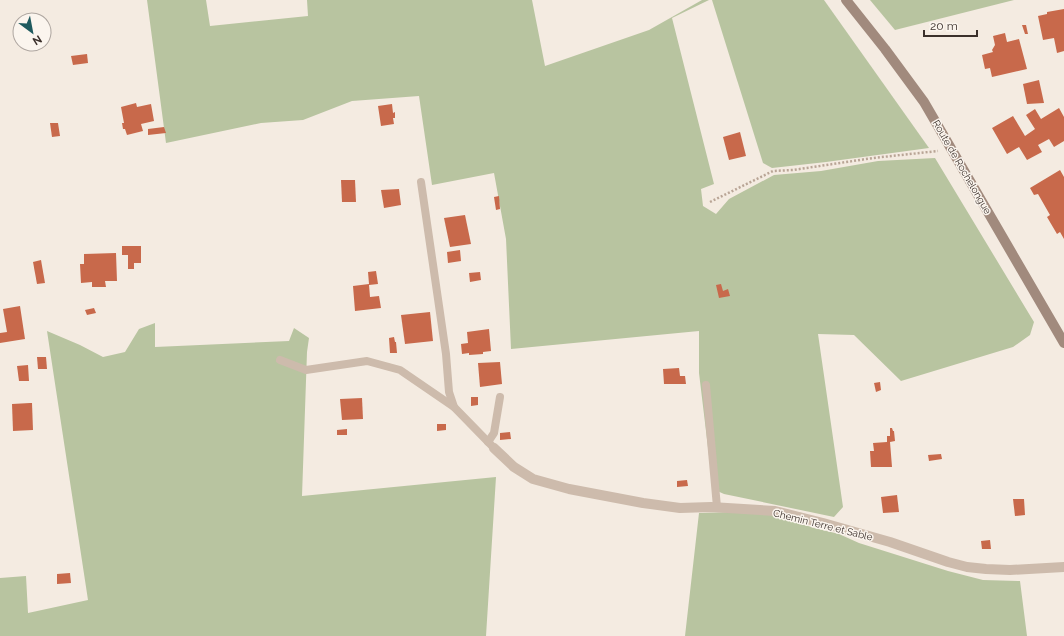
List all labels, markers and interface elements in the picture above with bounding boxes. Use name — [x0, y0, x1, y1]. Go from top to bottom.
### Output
north arrow — [12, 12, 52, 52]
scale bar — [924, 12, 977, 38]
text: 20 m — [930, 19, 958, 33]
text: N — [30, 32, 44, 48]
street label: Route de Rochelongue — [931, 118, 993, 216]
street label: Chemin Terre et Sable — [772, 507, 874, 543]

